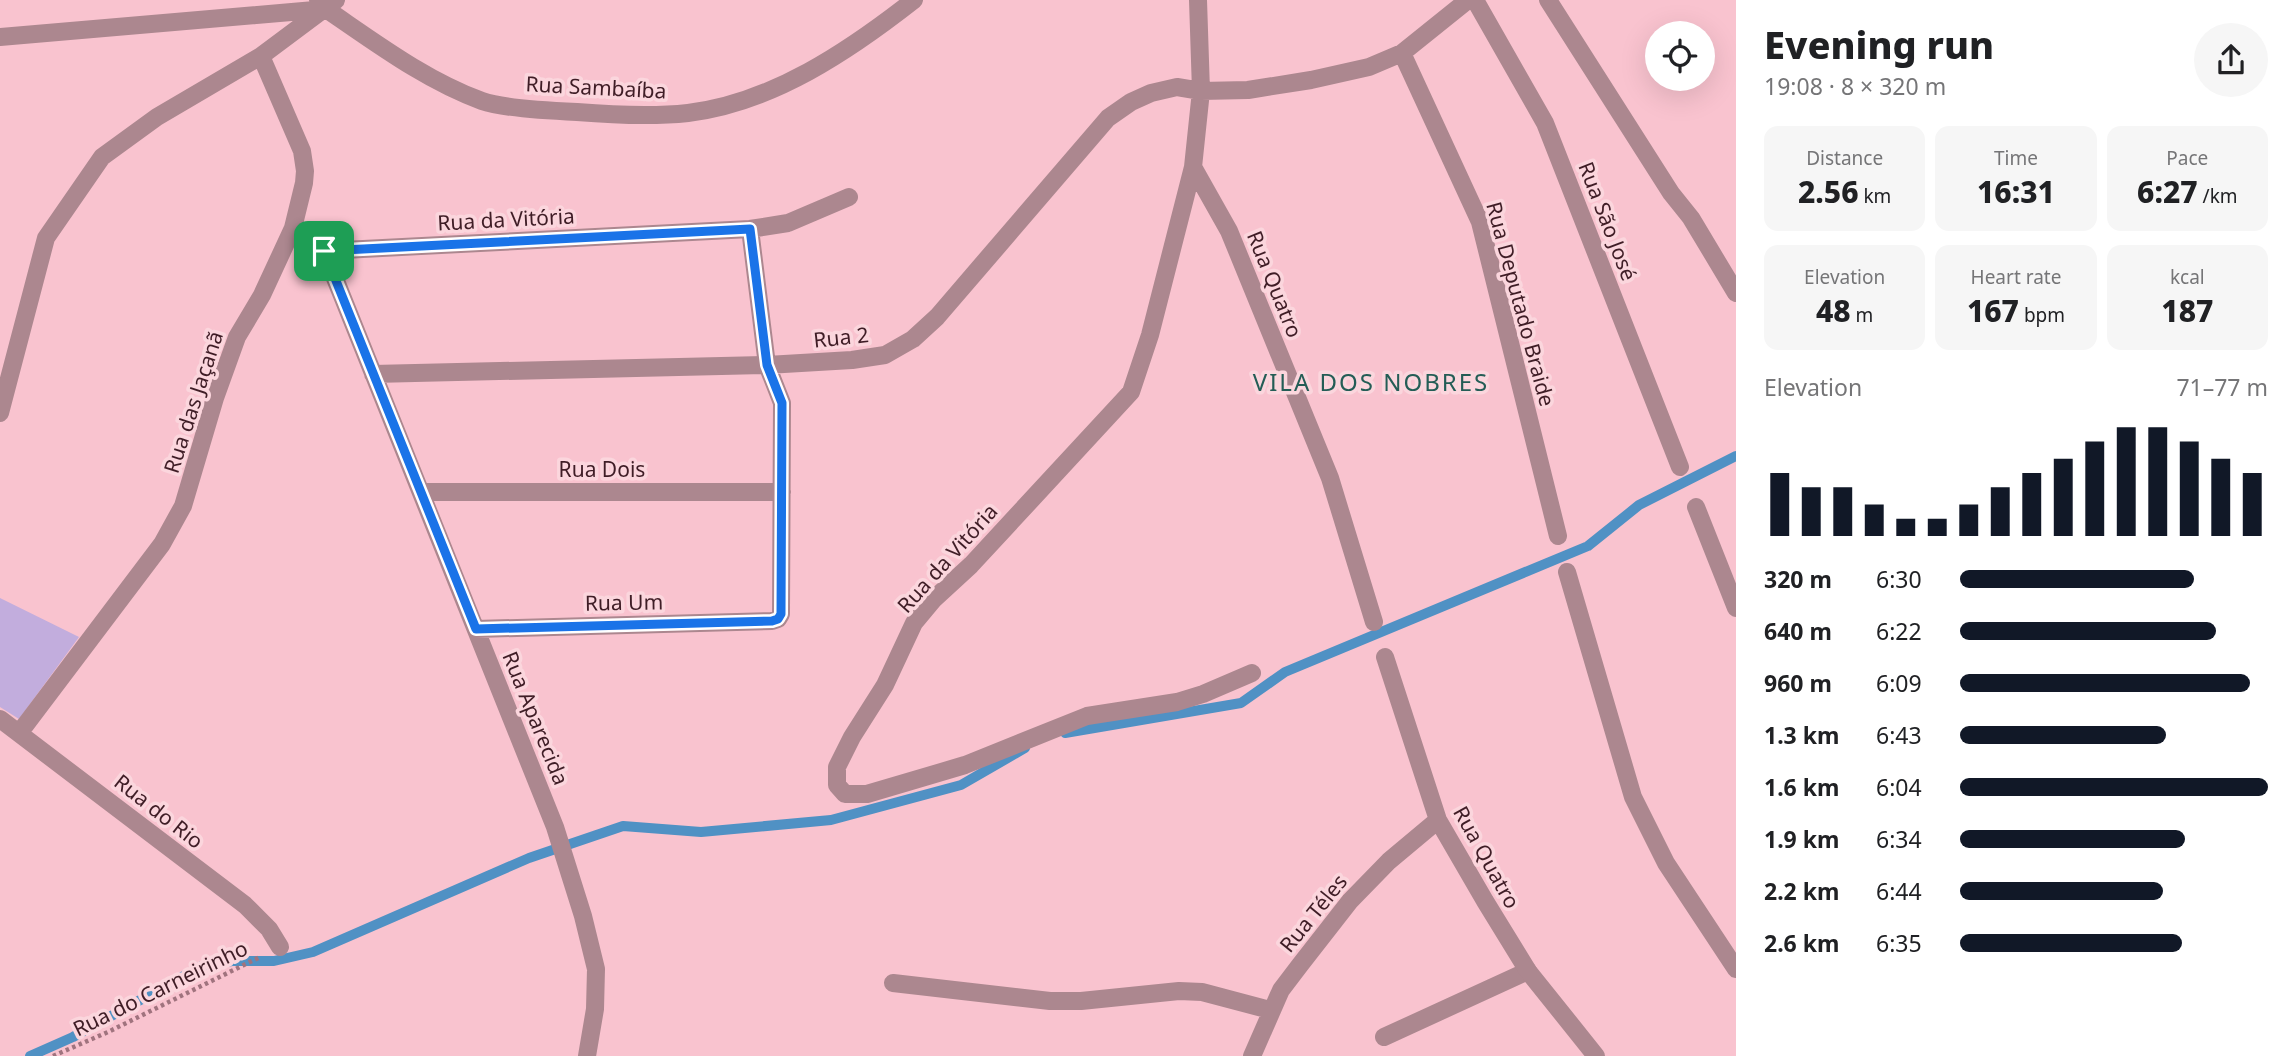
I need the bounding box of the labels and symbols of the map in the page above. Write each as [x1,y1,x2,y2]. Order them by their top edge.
street label: Rua Sambaíba [525,69,667,105]
street label: Rua São José [1573,158,1643,284]
street label: Rua Deputado Braide [1480,199,1562,409]
street label: Rua da Vitória [437,201,575,237]
pin [294,221,354,281]
street label: Rua Quatro [1241,226,1309,342]
street label: Rua 2 [812,320,870,354]
street label: Rua das Jaçanã [157,327,229,477]
district label: VILA DOS NOBRES [1253,365,1489,398]
street label: Rua Dois [559,455,645,483]
street label: Rua da Vitória [891,497,1003,619]
street label: Rua Um [585,587,663,617]
street label: Rua Aparecida [496,647,576,789]
street label: Rua do Rio [109,767,209,855]
street label: Rua Quatro [1447,801,1527,913]
street label: Rua Téles [1273,868,1353,958]
street label: Rua do Carneirinho [68,934,252,1042]

